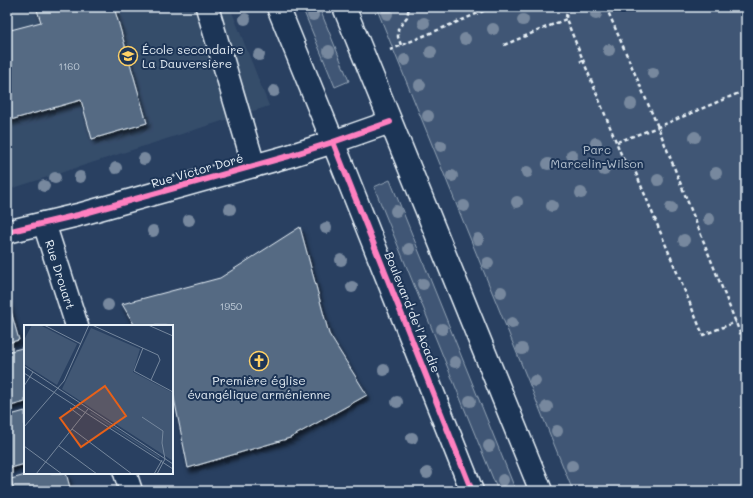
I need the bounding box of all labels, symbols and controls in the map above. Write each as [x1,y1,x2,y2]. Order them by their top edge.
place label: École secondaire La Dauversière [142,41,244,71]
school or university icon: École secondaire La Dauversière [117,45,139,67]
house number: 1160 [58,59,80,73]
park label: Parc Marcelin-Wilson [551,141,643,171]
street label: Rue Victor Doré [149,149,245,191]
street label: Rue Drouart [42,238,79,311]
street label: Boulevard de l'Acadie [381,249,445,375]
house number: 1950 [220,299,242,313]
inset map [24,325,173,474]
church icon: Première église évangélique arménienne [248,350,270,372]
place label: Première église évangélique arménienne [187,372,331,402]

